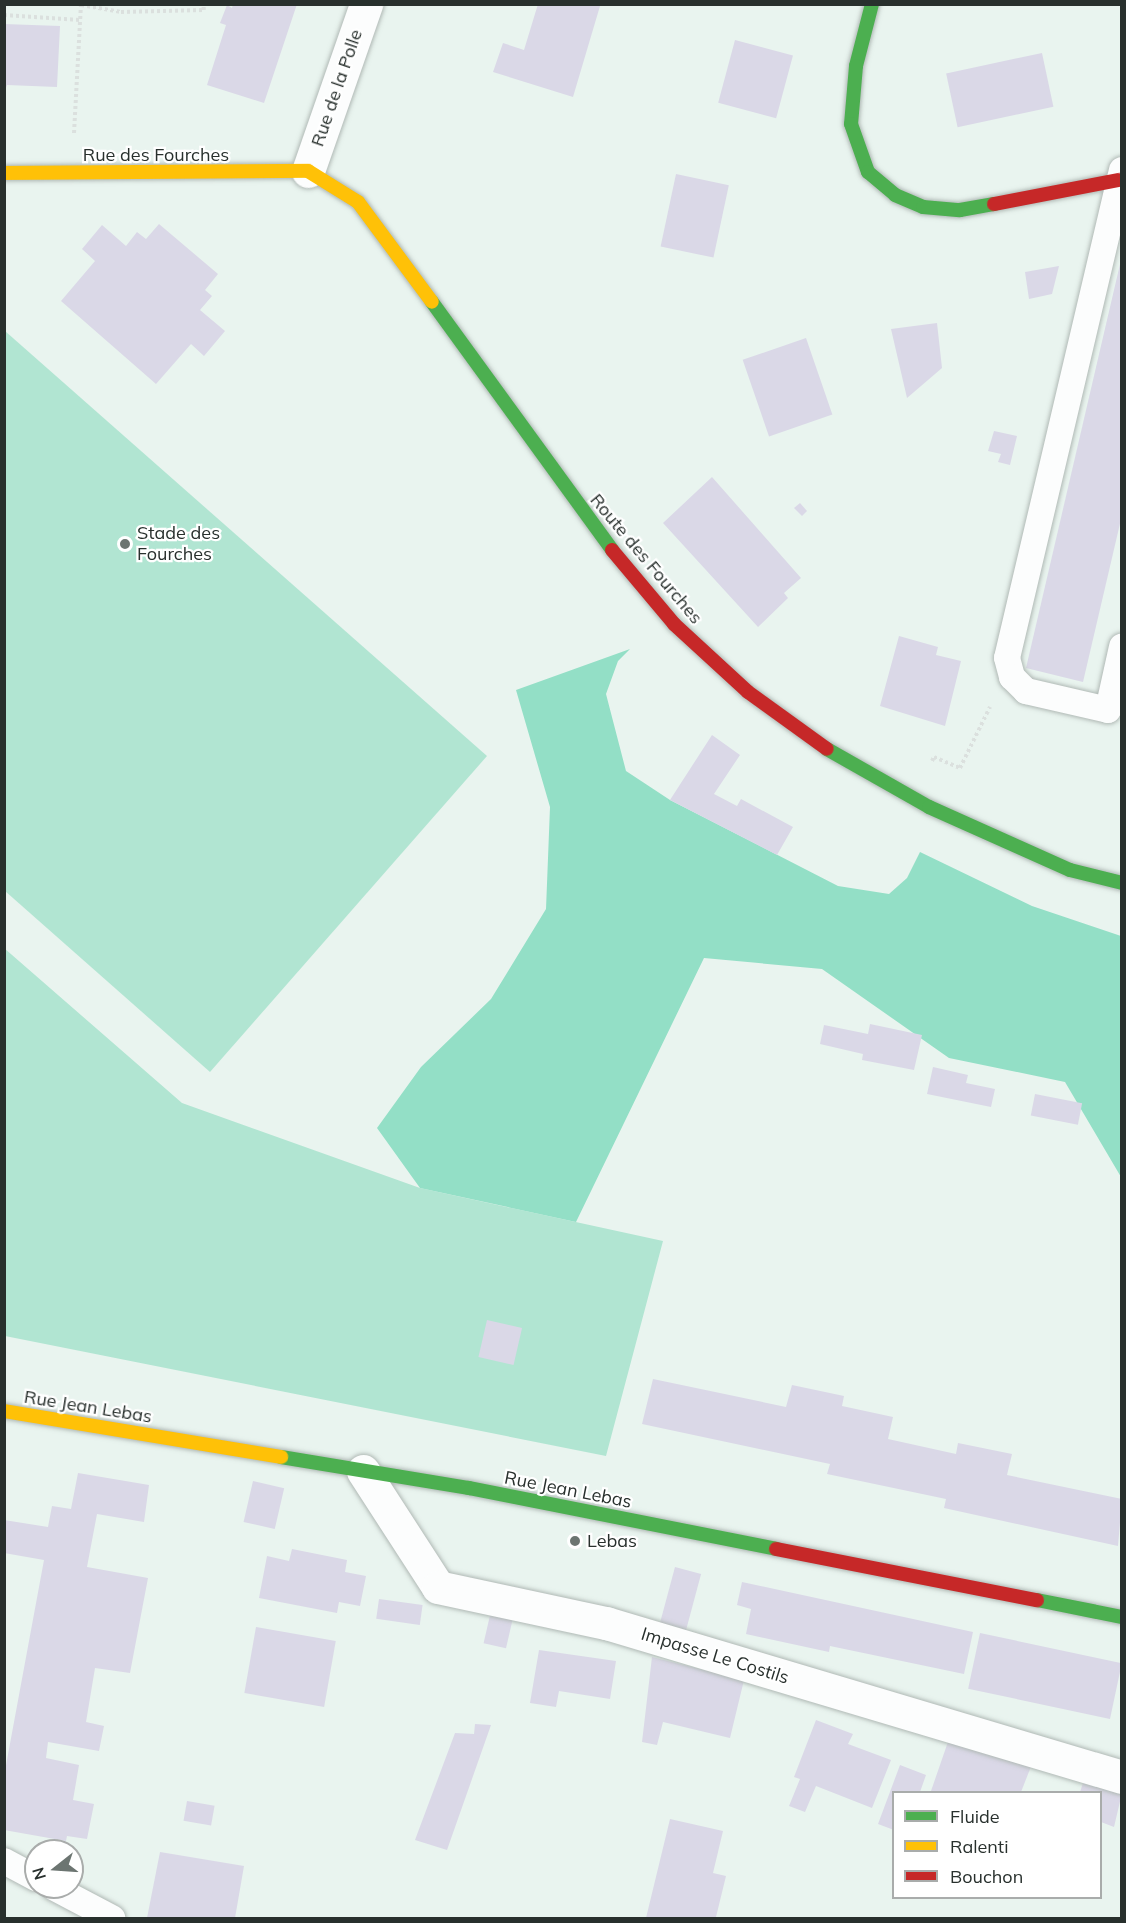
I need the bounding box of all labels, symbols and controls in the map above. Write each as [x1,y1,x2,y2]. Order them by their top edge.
street label: Rue de la Polle [307,27,367,149]
street label: Rue des Fourches [83,144,229,166]
street label: Route des Fourches [585,490,707,628]
place label: Stade des Fourches [137,523,220,566]
marker: Stade des Fourches [118,537,132,551]
street label: Rue Jean Lebas [23,1386,153,1428]
street label: Rue Jean Lebas [503,1467,633,1513]
place label: Lebas [587,1530,637,1552]
marker: Lebas [568,1534,582,1548]
street label: Impasse Le Costils [639,1623,791,1689]
legend [892,1791,1102,1899]
text: Fluide [950,1805,1000,1828]
text: Ralenti [950,1835,1008,1858]
north arrow [24,1839,84,1899]
text: N [27,1865,50,1882]
text: Bouchon [950,1865,1023,1888]

